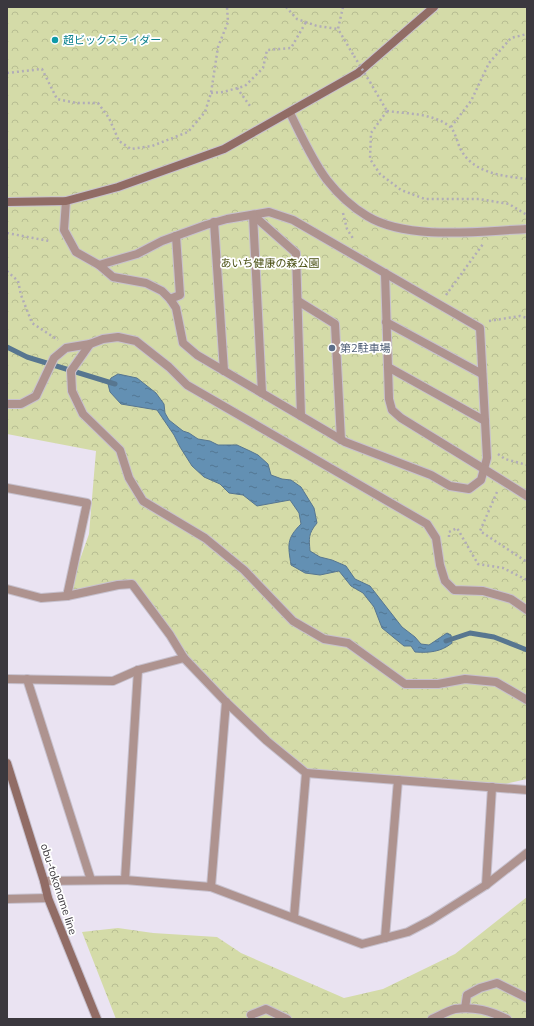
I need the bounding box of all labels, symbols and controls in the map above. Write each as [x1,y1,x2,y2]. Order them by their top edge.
place label: 超ビックスライダー [63,33,161,47]
marker: 超ビックスライダー [50,35,60,45]
park label: あいち健康の森公園 [221,256,320,270]
place label: 第2駐車場 [340,341,391,355]
marker: 第2駐車場 [327,343,337,353]
street label: obu-tokoname line [38,842,80,936]

